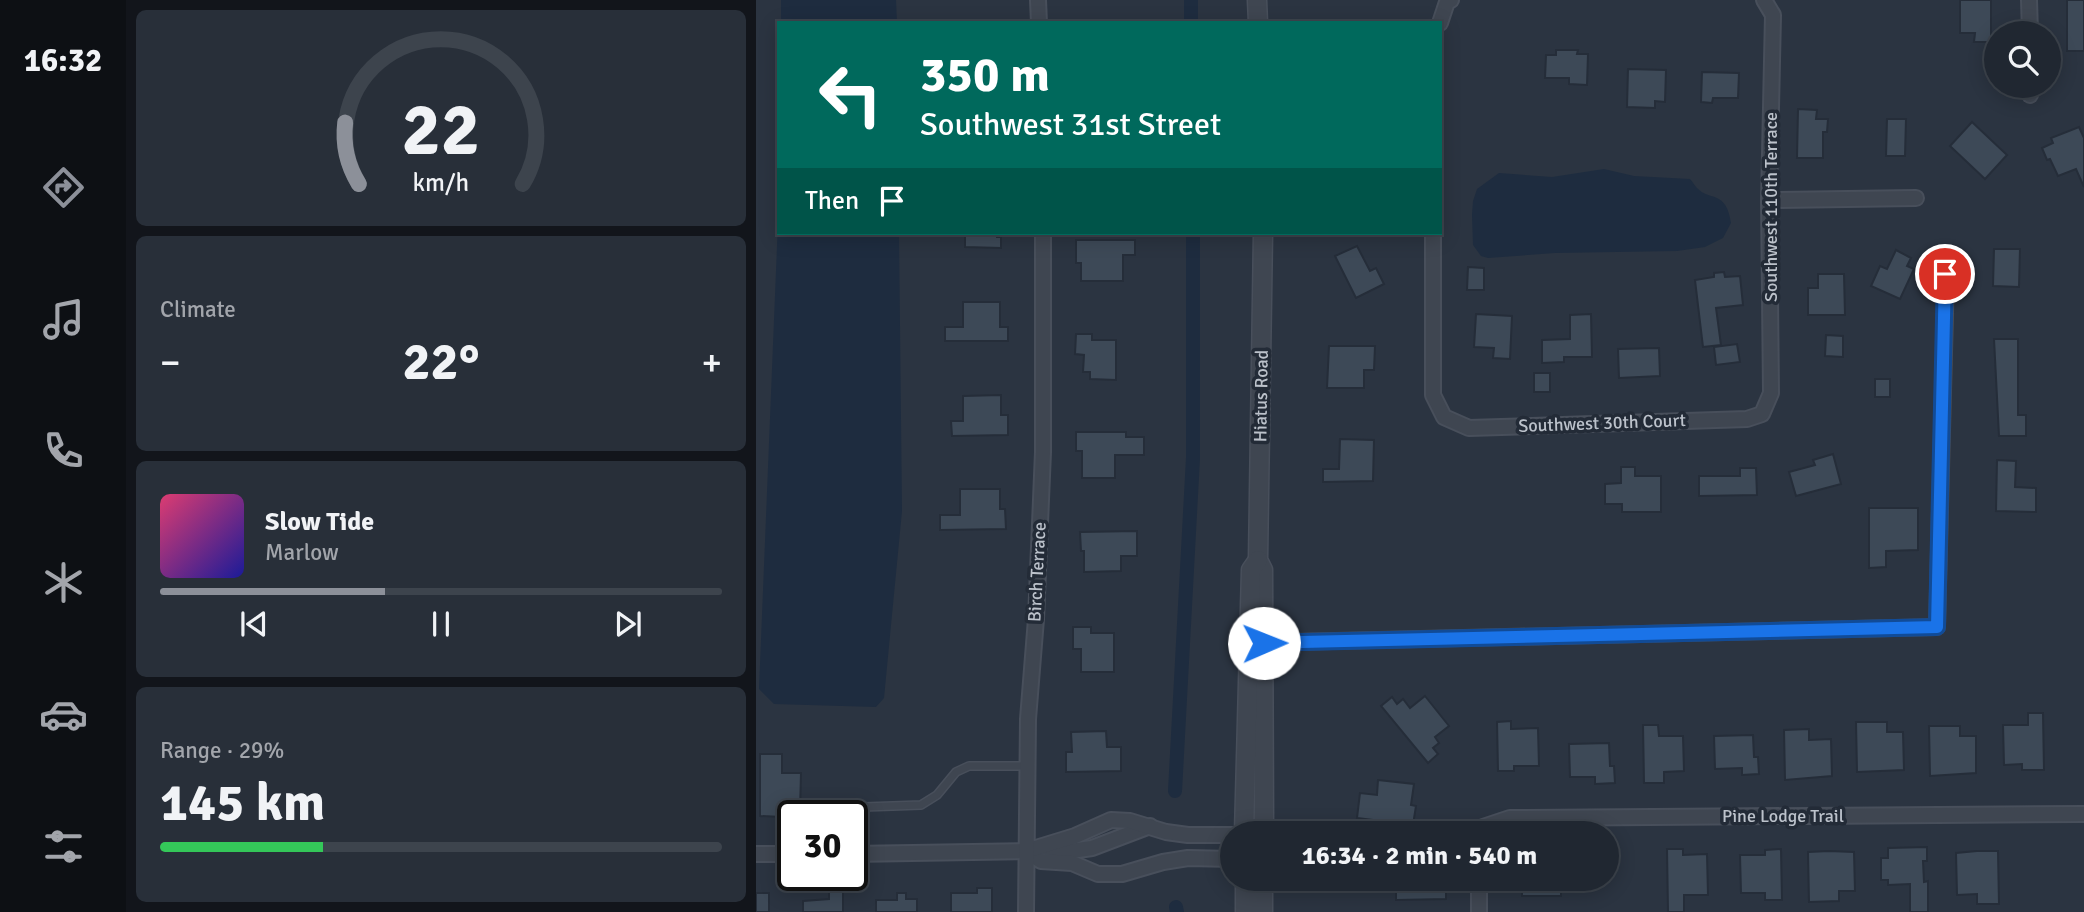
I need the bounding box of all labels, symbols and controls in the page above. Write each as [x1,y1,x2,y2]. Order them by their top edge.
map controls [1984,21,2061,98]
button: search [1984,21,2061,98]
text: 16:32 [24,41,102,80]
text: 350 m [920,45,1050,105]
icon: left [805,49,896,140]
text: 22 [402,86,480,175]
text: Southwest 31st Street [920,105,1221,144]
street label: Southwest 110th Terrace [1760,112,1782,302]
icon: directions [39,163,88,212]
text: km/h [413,167,469,198]
icon: arrive [873,182,911,220]
text: Then [805,185,859,217]
pin [1915,244,1975,304]
icon: arrive [1926,255,1964,293]
icon: music [39,295,88,344]
text: Climate [160,295,236,324]
text: 22° [403,330,479,394]
text: − [160,339,181,386]
text: + [701,339,722,386]
street label: Hiatus Road [1249,350,1273,442]
street label: Southwest 30th Court [1518,409,1686,437]
icon: phone [39,426,88,475]
text: Slow Tide [265,506,374,538]
street label: Birch Terrace [1023,521,1051,623]
text: Marlow [265,538,339,567]
icon: climate [39,558,88,607]
icon: previous [235,605,273,643]
icon: pause [422,605,460,643]
icon: next [609,605,647,643]
position arrow [1227,606,1301,680]
icon: car [39,690,88,739]
text: Range · 29% [160,736,284,765]
text: 145 km [160,771,325,835]
speed limit sign: 30 [777,800,868,891]
street label: Pine Lodge Trail [1722,805,1844,827]
icon: filters [39,822,88,871]
text: 16:34 · 2 min · 540 m [1302,840,1537,872]

